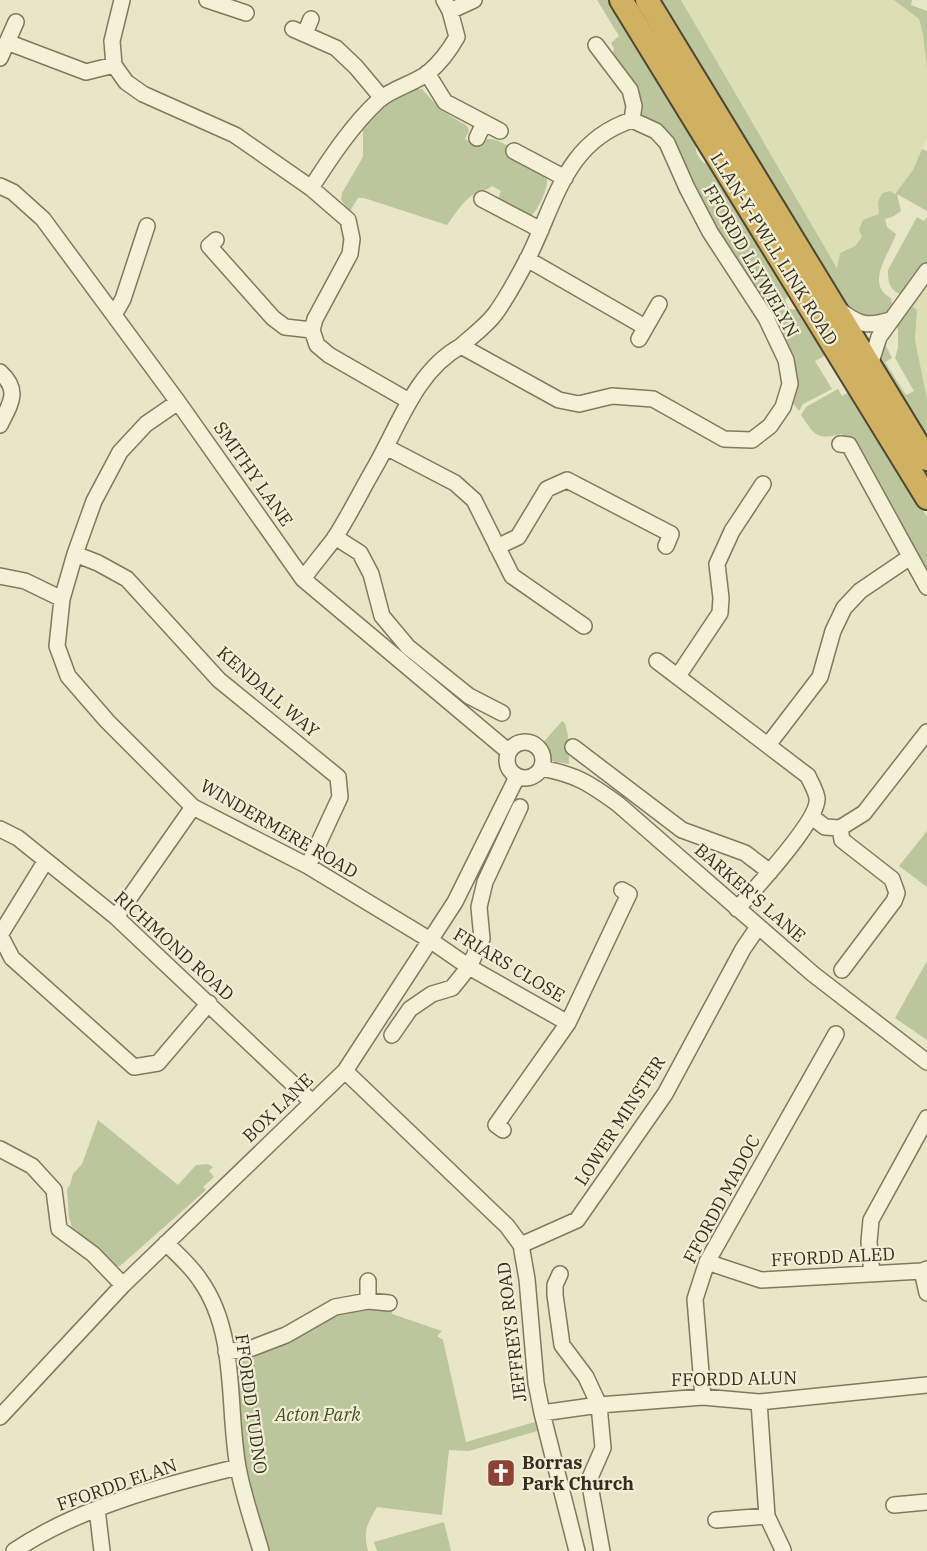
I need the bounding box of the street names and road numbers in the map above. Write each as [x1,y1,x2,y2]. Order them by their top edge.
street label: LLAN-Y-PWLL LINK ROAD [706,148,843,349]
street label: FFORDD LLYWELYN [698,180,804,341]
street label: SMITHY LANE [209,417,298,531]
street label: KENDALL WAY [212,641,325,743]
street label: WINDERMERE ROAD [196,774,362,883]
street label: BARKER'S LANE [690,838,811,947]
street label: RICHMOND ROAD [110,886,239,1005]
street label: FRIARS CLOSE [449,922,569,1007]
street label: LOWER MINSTER [569,1052,670,1190]
street label: BOX LANE [237,1068,318,1147]
street label: FFORDD MADOC [678,1130,765,1267]
street label: FFORDD ALED [770,1242,896,1271]
street label: JEFFREYS ROAD [492,1261,531,1403]
street label: FFORDD TUDNO [230,1332,273,1476]
street label: FFORDD ALUN [671,1366,797,1391]
street label: FFORDD ELAN [54,1453,180,1516]

